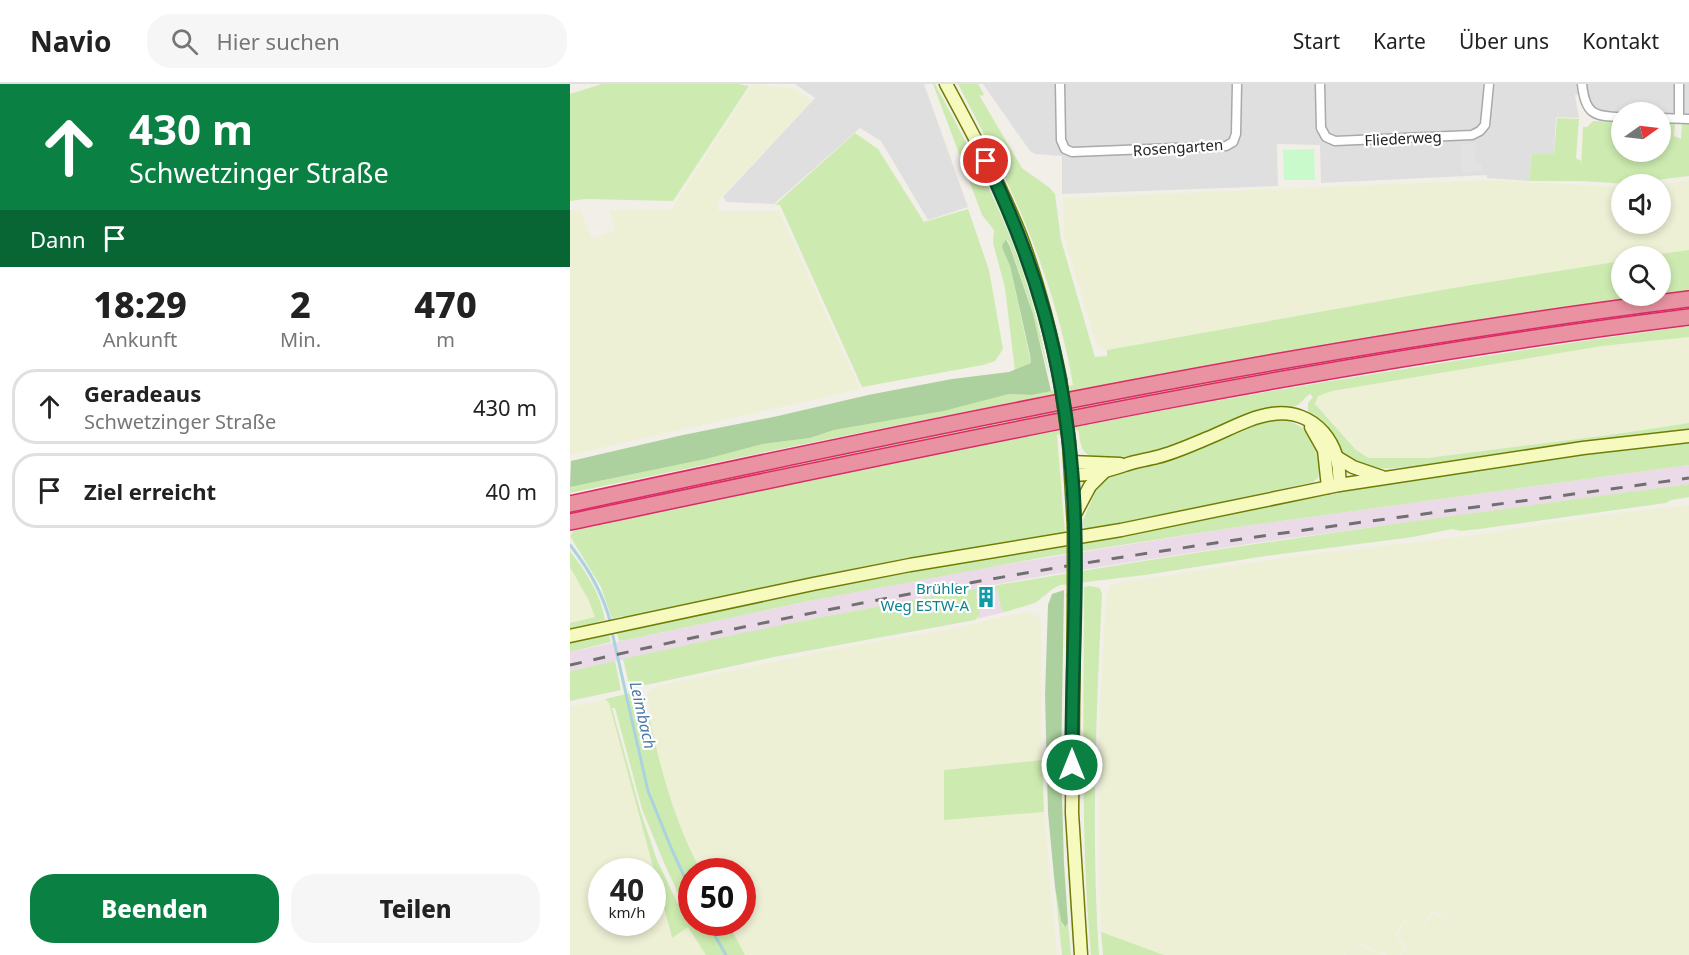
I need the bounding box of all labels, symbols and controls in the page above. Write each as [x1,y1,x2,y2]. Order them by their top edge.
search box [147,14,567,68]
text: Navio [30,22,111,60]
icon: search [168,25,201,58]
text: Hier suchen [216,26,340,56]
text: Start [1293,27,1340,55]
text: Karte [1373,27,1426,55]
text: Über uns [1459,27,1549,55]
text: Kontakt [1582,27,1659,55]
text: 430 m [129,100,253,157]
north arrow [1611,102,1671,162]
map controls [1611,102,1671,306]
icon: ahead [30,108,108,186]
street label: Fliederweg [1364,126,1442,150]
street label: Rosengarten [1132,134,1224,160]
pin [960,135,1011,186]
icon: arrive [969,144,1002,177]
text: Schwetzinger Straße [129,154,389,191]
button: sound [1611,174,1671,234]
icon: arrive [98,222,131,255]
text: Dann [30,224,86,254]
button: search [1611,246,1671,306]
text: 18:29 [93,280,187,329]
text: 2 [290,280,311,329]
text: 470 [414,280,477,329]
text: Ankunft [103,326,177,353]
text: Min. [280,326,321,353]
text: m [436,326,455,353]
text: Geradeaus [84,378,201,408]
icon: ahead [33,390,66,423]
text: 430 m [473,392,537,422]
text: Schwetzinger Straße [84,408,276,435]
icon: arrive [33,474,66,507]
text: Ziel erreicht [84,476,216,506]
text: 40 m [486,476,537,506]
place label: Brühler Weg ESTW-A [880,578,969,615]
building icon: Brühler Weg ESTW-A [974,585,998,609]
water label: Leimbach [625,679,661,751]
position arrow [1040,733,1104,797]
speed limit sign: 50 [678,858,756,936]
text: 40 [610,869,644,910]
button: Beenden [30,874,279,943]
button: Teilen [291,874,540,943]
text: km/h [609,902,645,922]

